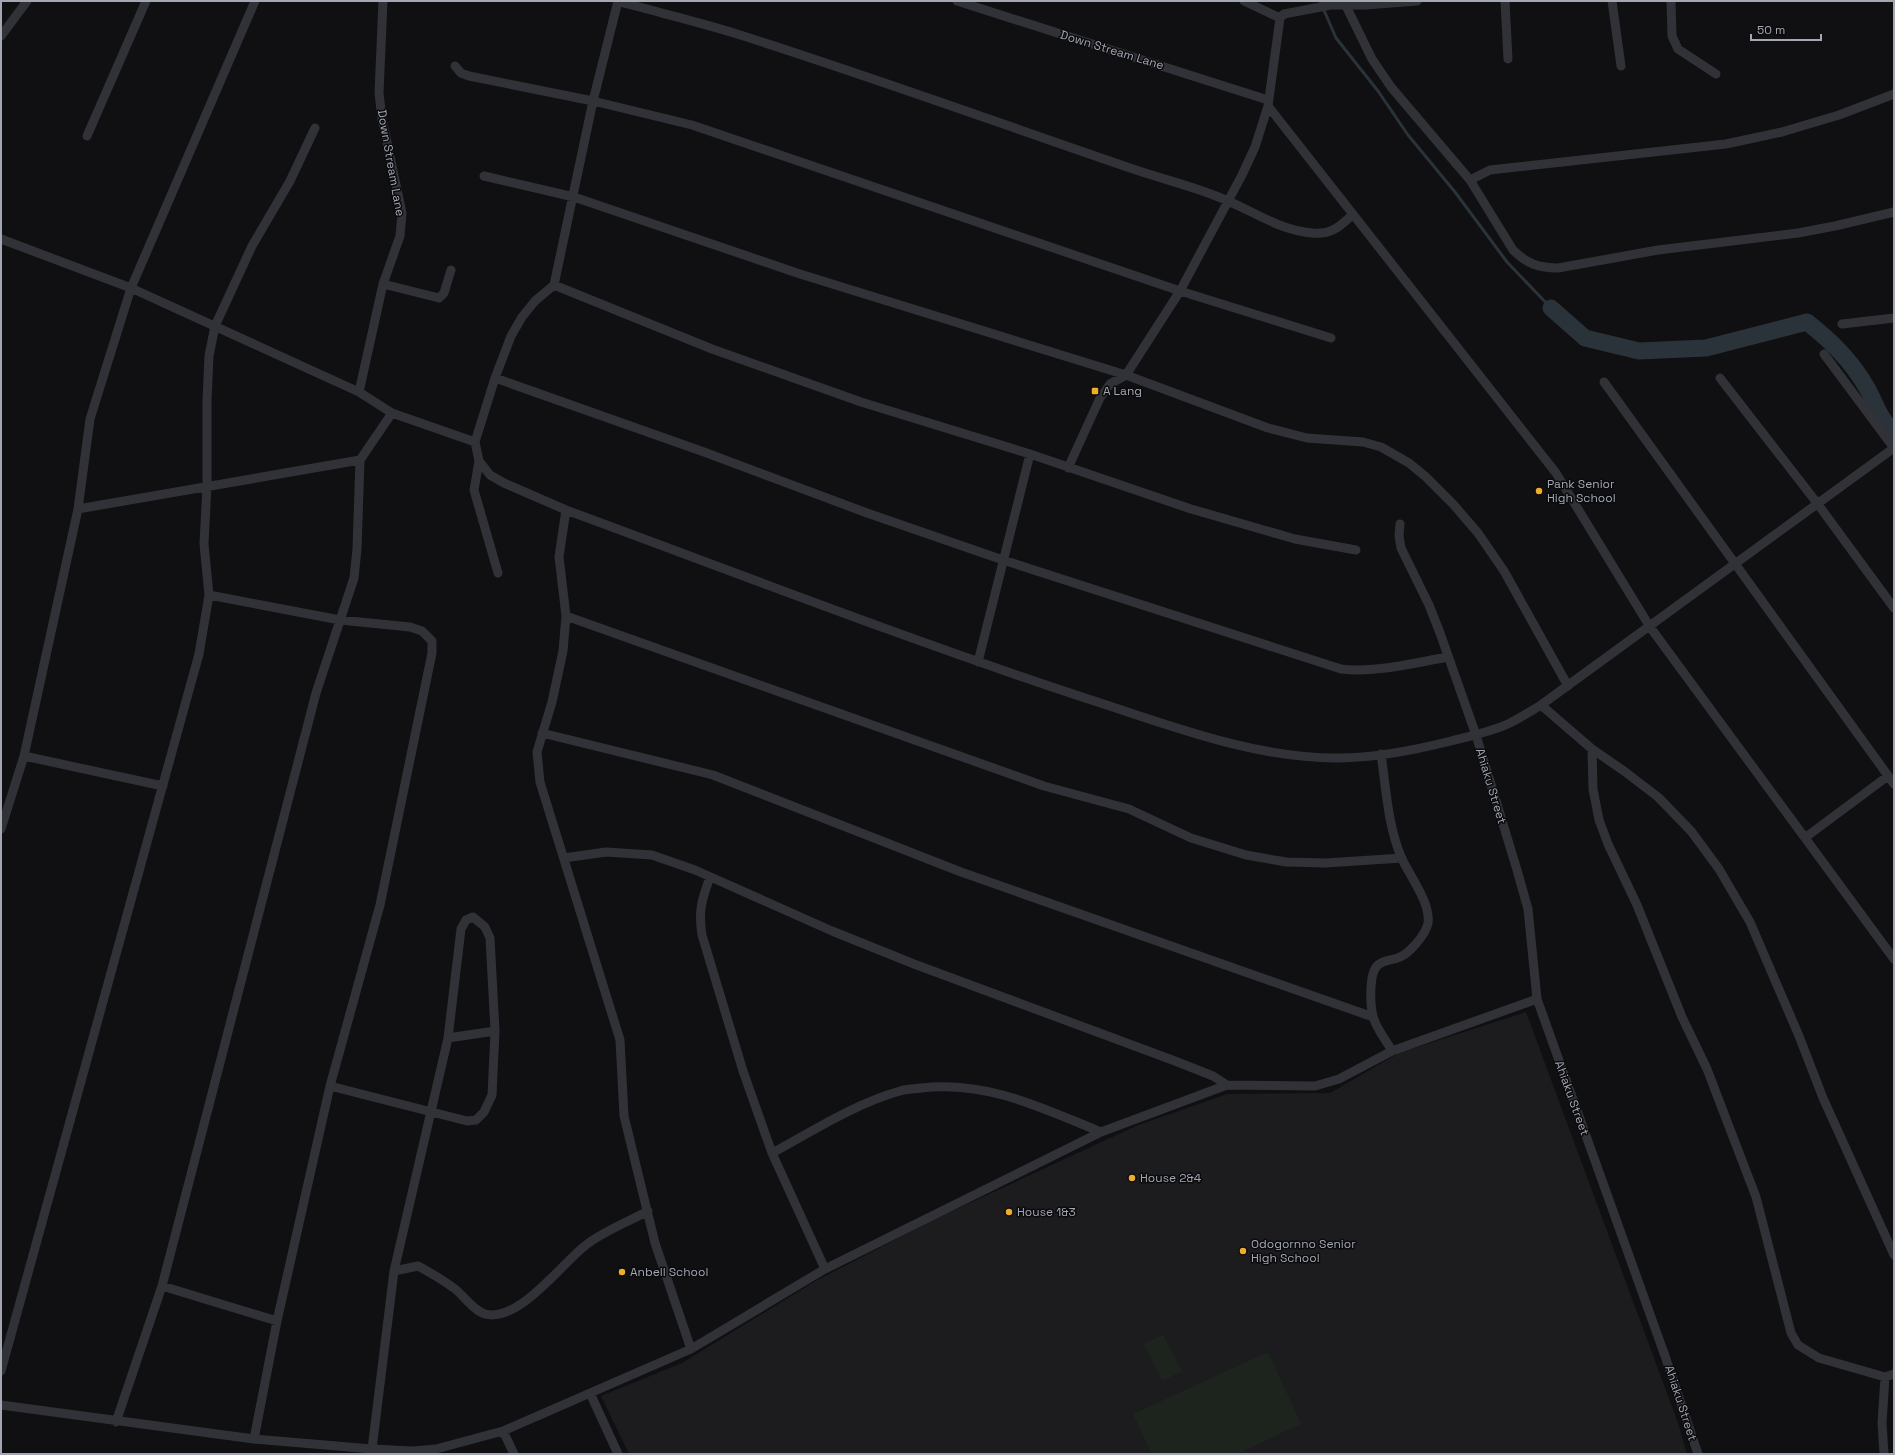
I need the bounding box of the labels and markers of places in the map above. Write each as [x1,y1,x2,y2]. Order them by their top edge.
place label: A Lang [1103,383,1142,399]
marker: A Lang [1090,386,1100,396]
place label: Pank Senior High School [1547,476,1616,506]
marker: Pank Senior High School [1534,486,1544,496]
place label: House 2&4 [1140,1170,1202,1186]
marker: House 2&4 [1127,1173,1137,1183]
place label: House 1&3 [1017,1204,1076,1220]
marker: House 1&3 [1004,1207,1014,1217]
place label: Odogornno Senior High School [1251,1236,1356,1266]
marker: Odogornno Senior High School [1238,1246,1248,1256]
place label: Anbell School [630,1264,708,1280]
marker: Anbell School [617,1267,627,1277]

